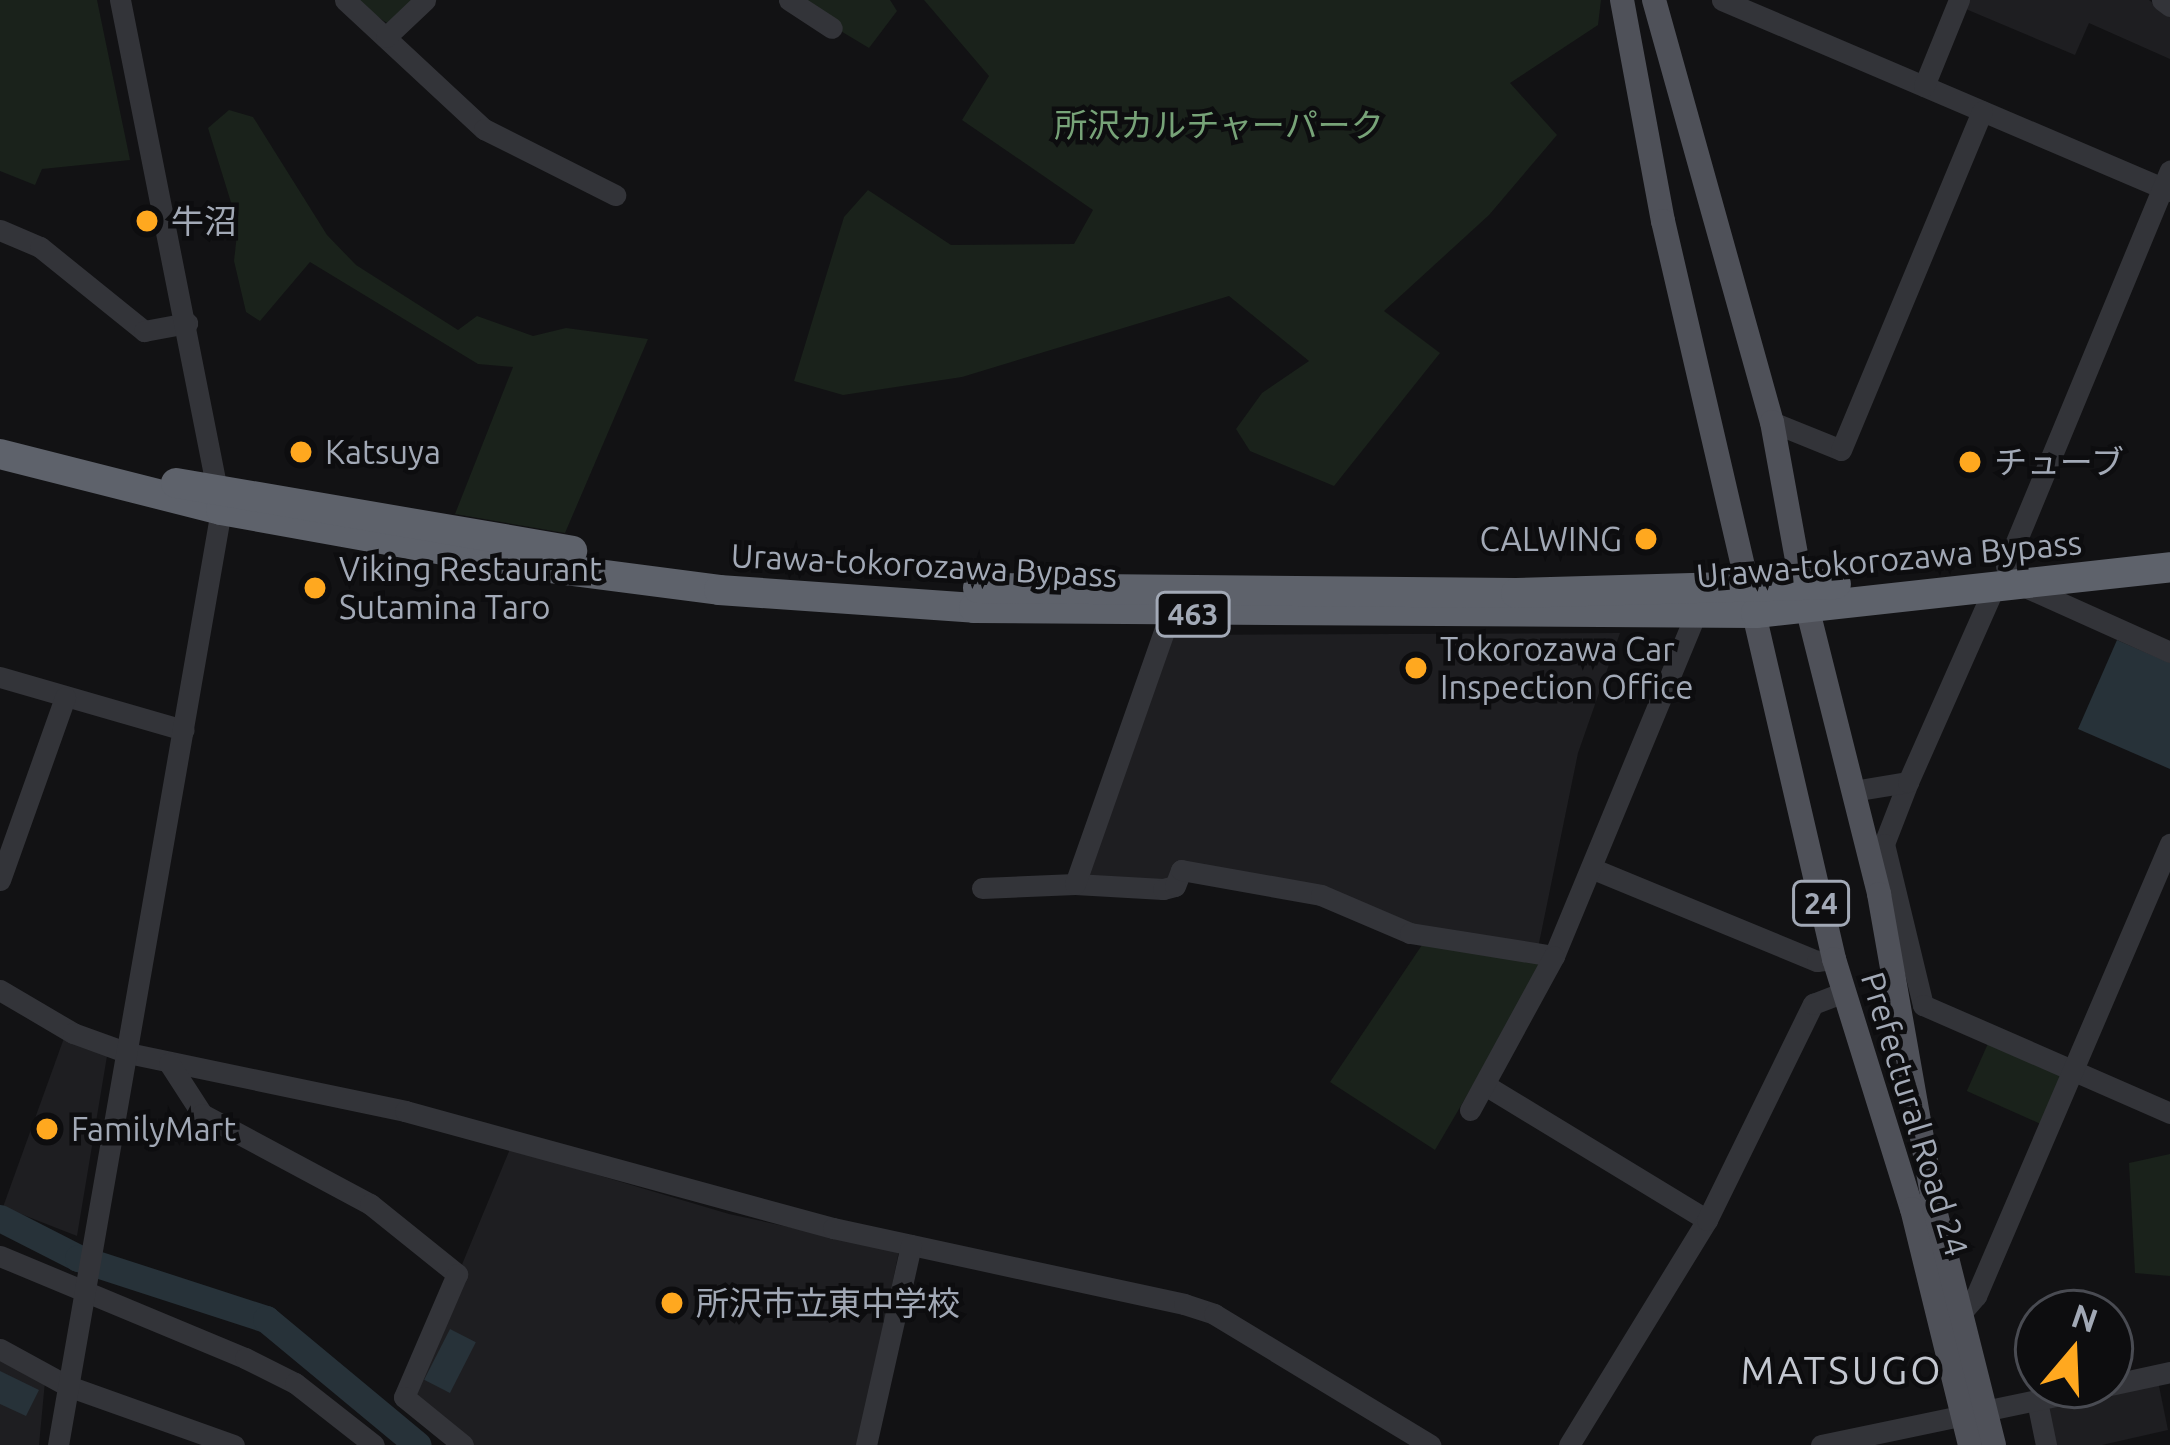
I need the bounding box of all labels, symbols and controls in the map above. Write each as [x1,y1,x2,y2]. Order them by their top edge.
park label: 所沢カルチャーパーク [1054,105,1384,145]
place label: 牛沼 [171,201,237,241]
marker: 牛沼 [134,208,160,234]
place label: Katsuya [325,432,441,472]
marker: Katsuya [288,439,314,465]
place label: チューブ [1994,442,2126,482]
marker: チューブ [1957,449,1983,475]
place label: CALWING [1480,519,1622,559]
street label: Urawa-tokorozawa Bypass [1695,522,2083,596]
marker: CALWING [1633,526,1659,552]
street label: Urawa-tokorozawa Bypass [730,535,1118,595]
place label: Viking Restaurant Sutamina Taro [339,549,602,627]
marker: Viking Restaurant Sutamina Taro [302,575,328,601]
road number: 463 [1154,590,1232,638]
place label: Tokorozawa Car Inspection Office [1440,629,1693,707]
marker: Tokorozawa Car Inspection Office [1403,655,1429,681]
road number: 24 [1791,879,1851,927]
street label: Prefectural Road 24 [1853,967,1977,1261]
place label: FamilyMart [71,1109,236,1149]
marker: FamilyMart [34,1116,60,1142]
place label: 所沢市立東中学校 [696,1283,960,1323]
north arrow [2014,1289,2134,1409]
marker: 所沢市立東中学校 [659,1290,685,1316]
text: N [2067,1296,2103,1339]
district label: MATSUGO [1741,1347,1943,1393]

